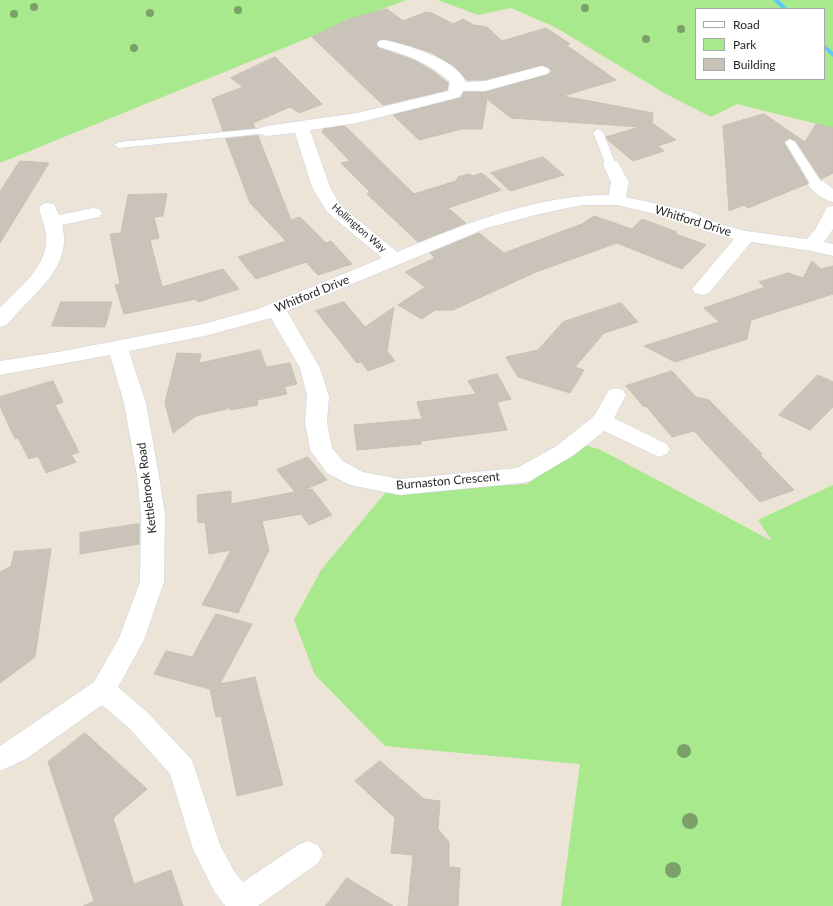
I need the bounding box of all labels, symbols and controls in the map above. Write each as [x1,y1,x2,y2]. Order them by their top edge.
legend [695,8,825,80]
text: Road [733,17,760,32]
text: Park [733,37,756,52]
text: Building [733,57,776,72]
street label: Hollington Way [329,201,389,255]
street label: Whitford Drive [653,203,733,239]
street label: Whitford Drive [273,272,351,316]
street label: Kettlebrook Road [134,442,160,534]
street label: Burnaston Crescent [396,469,500,493]

